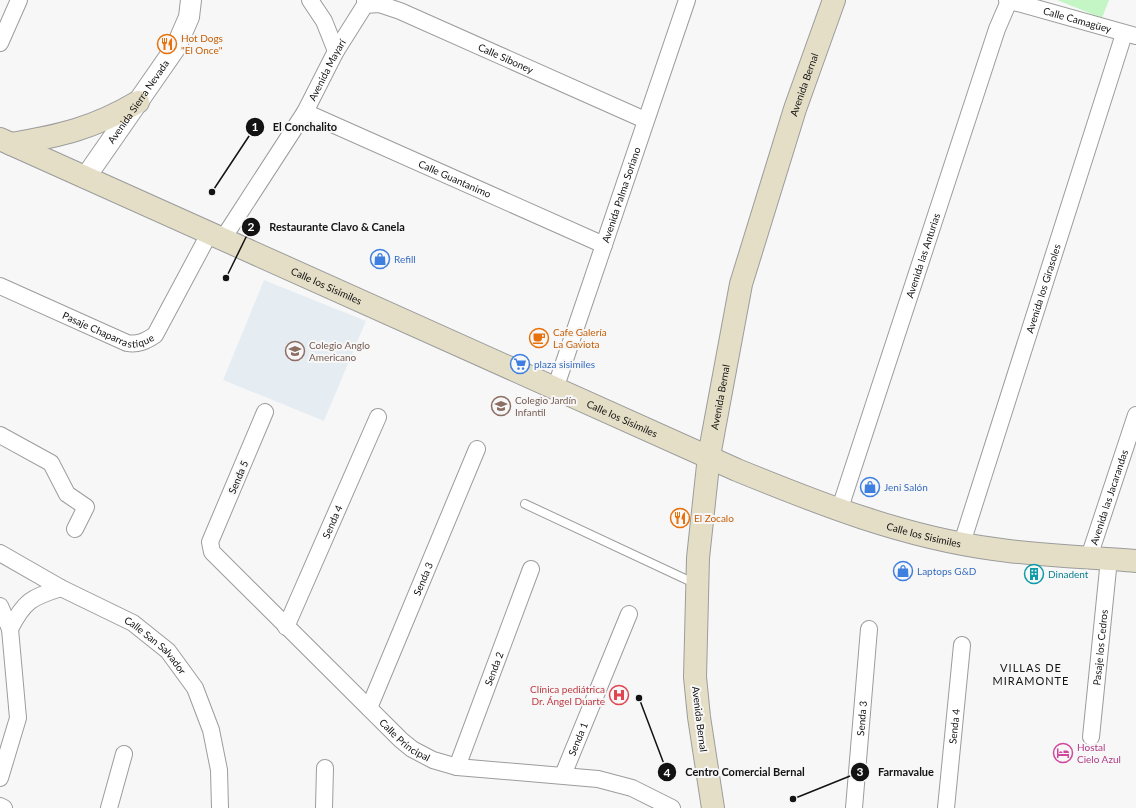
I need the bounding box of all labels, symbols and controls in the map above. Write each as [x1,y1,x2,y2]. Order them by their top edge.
street label: Calle Camagüey [1042,4,1114,35]
place label: Hot Dogs "El Once" [181,32,223,56]
restaurant icon: Hot Dogs "El Once" [156,33,178,55]
street label: Avenida Mayarí [306,36,348,103]
street label: Calle Siboney [476,41,536,76]
street label: Avenida Bernal [787,51,821,118]
street label: Avenida Sierra Nevada [105,58,171,146]
callout: El Conchalito [245,115,345,138]
text: 1 [252,119,259,134]
text: El Conchalito [273,120,337,133]
street label: Avenida Palma Soriano [599,145,643,244]
street label: Calle Guantanimo [417,157,493,200]
street label: Avenida las Anturias [903,211,942,299]
callout: Restaurante Clavo & Canela [241,215,412,238]
text: 2 [248,219,255,234]
text: Restaurante Clavo & Canela [269,220,405,233]
street label: Avenida los Girasoles [1023,242,1063,335]
shop icon: Refill [369,248,391,270]
place label: Refill [394,253,416,265]
street label: Calle los Sisimiles [289,265,364,307]
street label: Pasaje Chaparrastique [61,309,156,350]
place label: Cafe Galería La Gaviota [553,326,607,350]
cafe icon: Cafe Galería La Gaviota [528,327,550,349]
place label: Colegio Anglo Americano [309,339,370,363]
school or university icon: Colegio Anglo Americano [284,340,306,362]
supermarket icon: plaza sisimiles [509,353,531,375]
place label: plaza sisimiles [534,358,595,370]
street label: Avenida Bernal [708,363,732,431]
place label: Colegio Jardín Infantil [515,394,576,418]
school or university icon: Colegio Jardín Infantil [490,395,512,417]
street label: Calle los Sisimiles [585,397,659,440]
street label: Avenida las Jacarandas [1087,448,1130,546]
street label: Senda 5 [226,458,250,496]
shop icon: Jeni Salón [859,476,881,498]
place label: Jeni Salón [884,481,928,493]
street label: Senda 4 [320,503,345,540]
restaurant icon: El Zocalo [669,507,691,529]
place label: El Zocalo [694,512,734,524]
street label: Calle los Sisimiles [885,520,962,550]
street label: Senda 3 [411,560,435,597]
shop icon: Laptops G&D [892,560,914,582]
building icon: Dinadent [1023,563,1045,585]
place label: Laptops G&D [917,565,977,577]
place label: Dinadent [1048,568,1089,580]
street label: Pasaje los Cedros [1090,609,1110,686]
street label: Calle San Salvador [123,614,189,677]
street label: Senda 2 [482,650,506,687]
district label: VILLAS DE MIRAMONTE [993,661,1069,687]
place label: Clínica pediátrica Dr. Ángel Duarte [530,683,605,707]
hospital icon: Clínica pediátrica Dr. Ángel Duarte [608,684,630,706]
street label: Avenida Bernal [690,686,710,752]
street label: Senda 3 [854,700,869,736]
street label: Senda 4 [946,708,962,745]
street label: Calle Principal [377,716,432,764]
street label: Senda 1 [566,720,590,757]
place label: Hostal Cielo Azul [1077,741,1121,765]
hotel icon: Hostal Cielo Azul [1052,742,1074,764]
callout: Farmavalue [850,760,942,783]
callout: Centro Comercial Bernal [657,761,812,784]
text: 3 [857,764,864,779]
text: 4 [664,765,671,780]
text: Centro Comercial Bernal [685,765,805,778]
text: Farmavalue [878,765,934,778]

